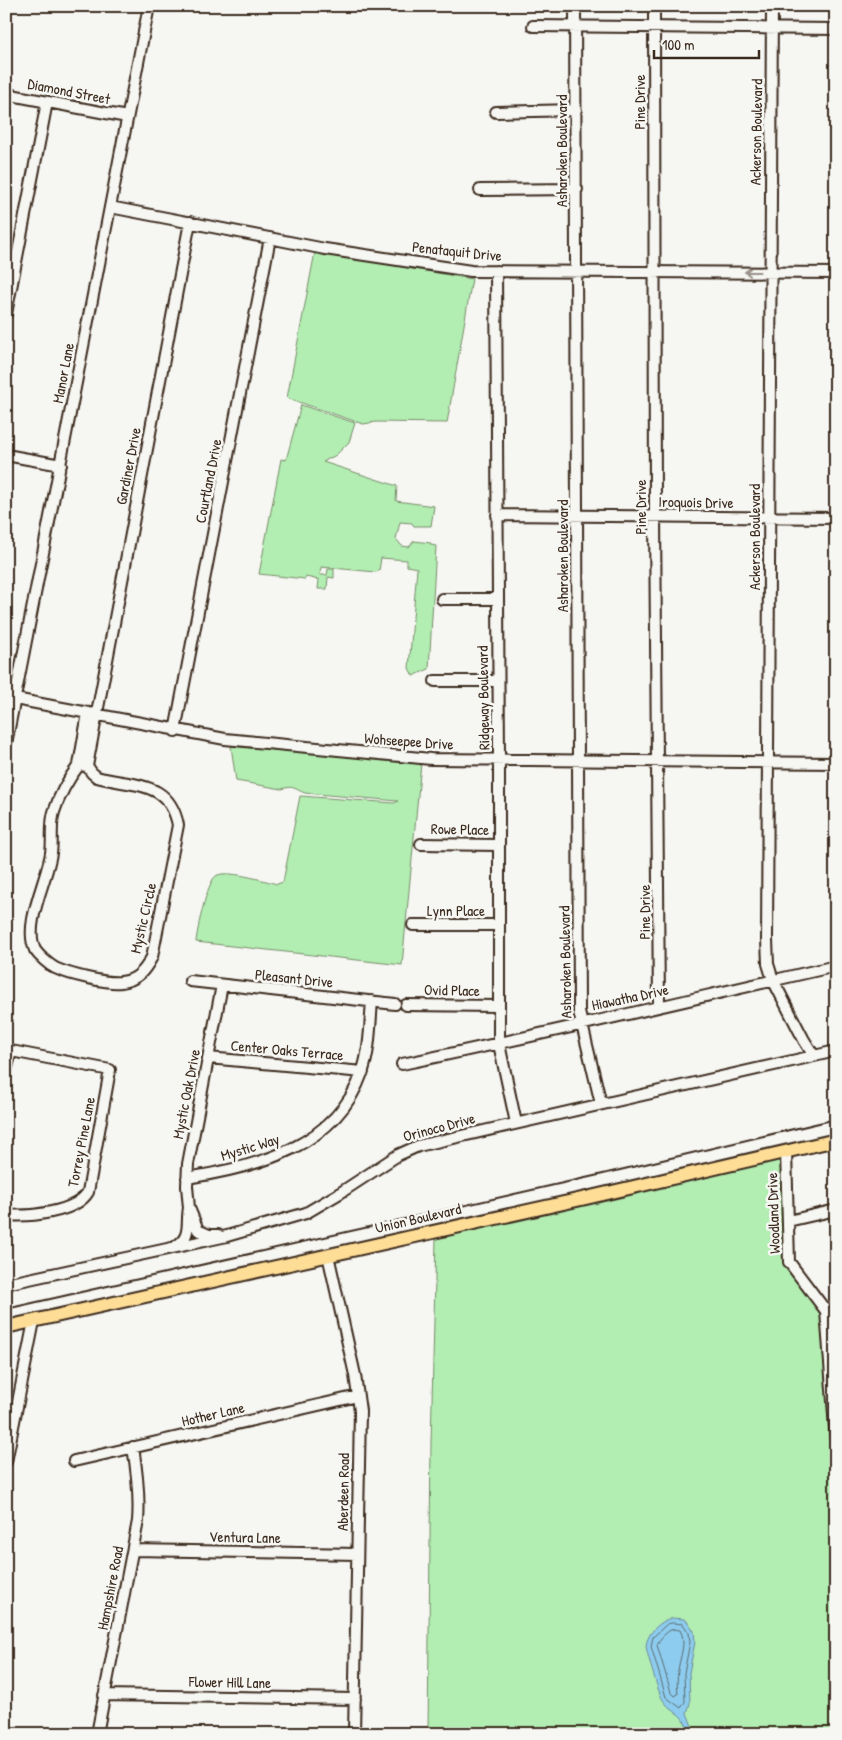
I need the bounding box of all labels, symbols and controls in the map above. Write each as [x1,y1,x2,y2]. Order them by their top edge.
scale bar [654,28,760,60]
text: 100 m [662,34,695,55]
street label: Diamond Street [26,73,113,109]
street label: Pine Drive [629,74,650,130]
street label: Ackerson Boulevard [745,79,767,185]
street label: Asharoken Boulevard [551,95,572,207]
street label: Penataquit Drive [411,236,503,266]
one-way arrow [744,267,760,277]
street label: Manor Lane [47,341,79,405]
street label: Gardiner Drive [110,426,146,506]
street label: Courtland Drive [190,437,226,525]
street label: Pine Drive [630,479,651,535]
street label: Ackerson Boulevard [744,484,765,590]
street label: Iroquois Drive [658,491,734,513]
street label: Asharoken Boulevard [552,500,573,612]
street label: Ridgeway Boulevard [472,645,494,750]
street label: Wohseepee Drive [364,727,454,755]
street label: Rowe Place [431,818,489,840]
street label: Mystic Circle [125,881,161,955]
street label: Pine Drive [634,884,655,940]
street label: Lynn Place [427,900,485,921]
street label: Asharoken Boulevard [554,905,576,1018]
street label: Pleasant Drive [254,963,334,993]
street label: Ovid Place [424,979,480,1001]
street label: Hiawatha Drive [590,979,670,1015]
street label: Center Oaks Terrace [230,1035,344,1065]
street label: Mystic Oak Drive [167,1047,205,1141]
street label: Torrey Pine Lane [62,1095,100,1189]
street label: Orinoco Drive [401,1107,477,1147]
street label: Mystic Way [218,1128,282,1166]
street label: Woodland Drive [761,1172,785,1254]
street label: Union Boulevard [373,1198,463,1238]
street label: Hother Lane [179,1397,247,1431]
street label: Aberdeen Road [332,1453,354,1531]
street label: Ventura Lane [209,1526,281,1548]
street label: Hampshire Road [92,1544,128,1632]
street label: Flower Hill Lane [188,1671,271,1693]

